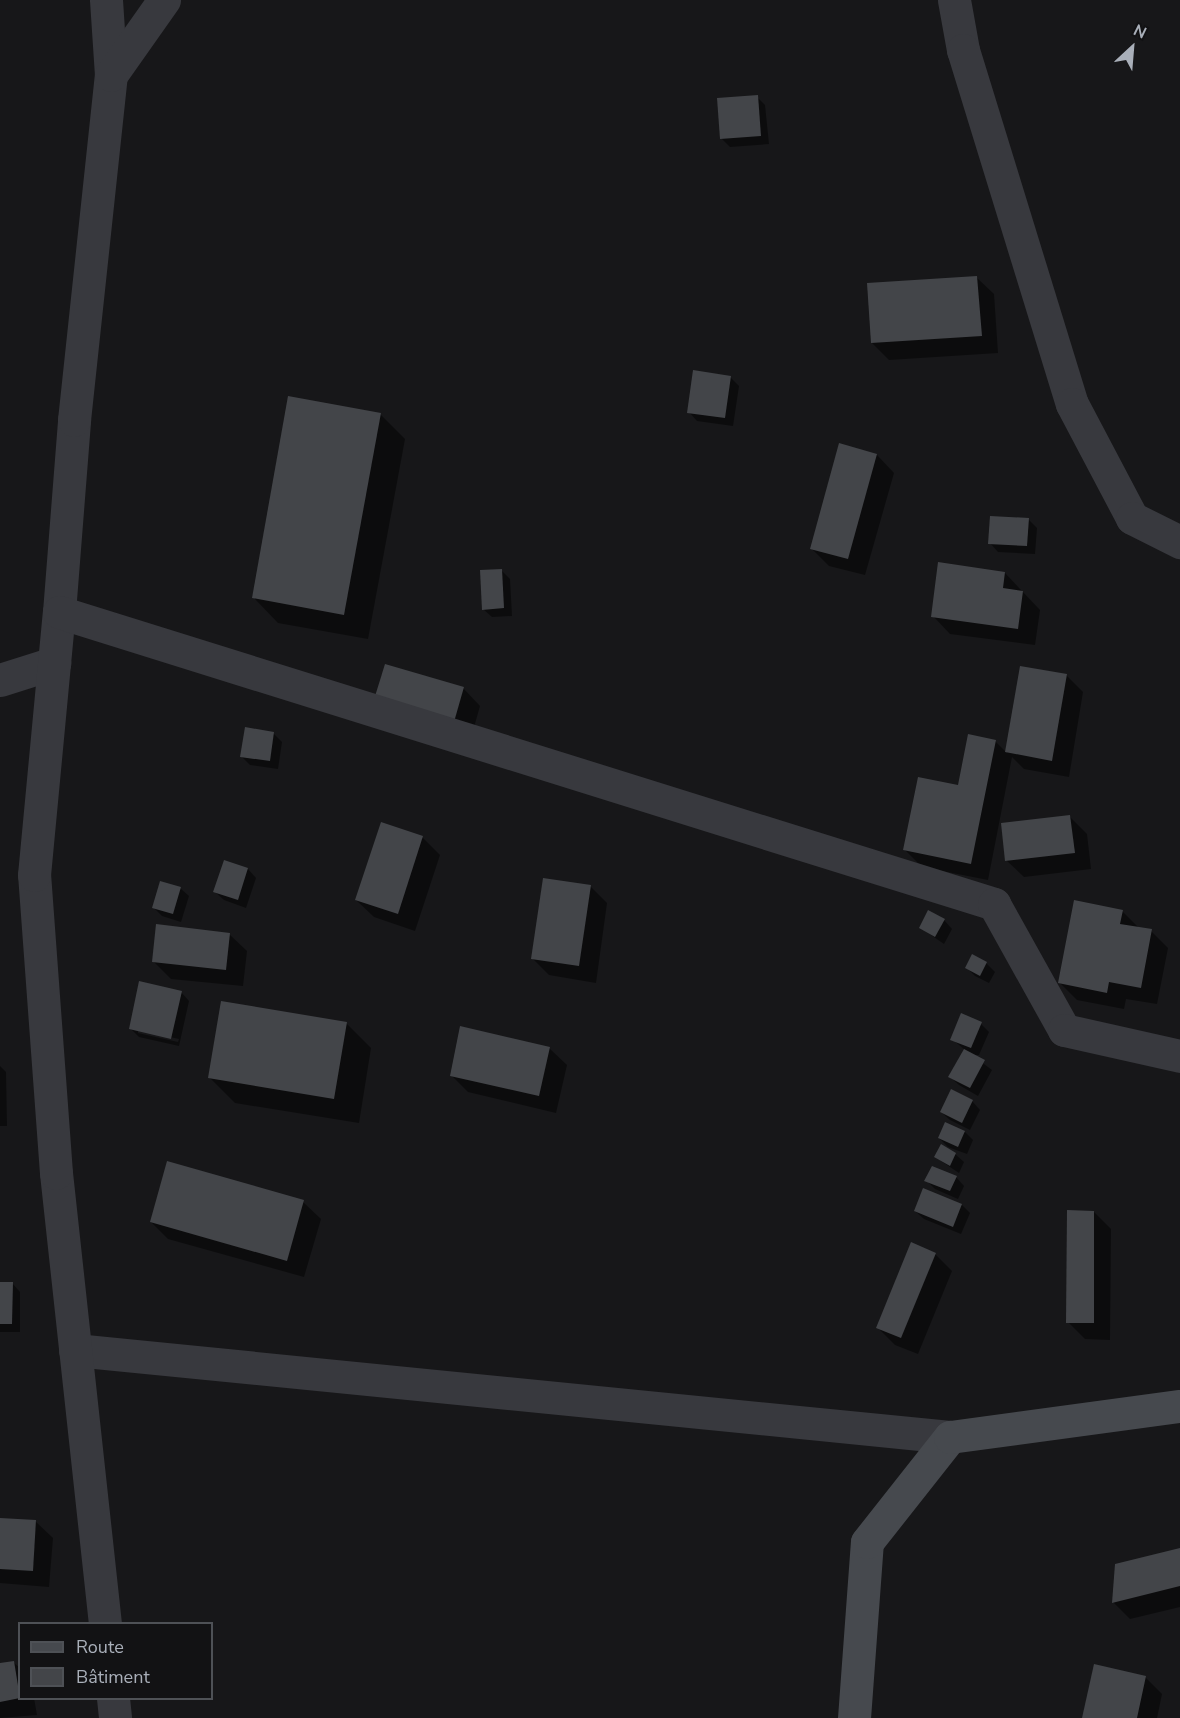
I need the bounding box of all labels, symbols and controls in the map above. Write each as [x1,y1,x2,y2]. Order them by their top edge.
north arrow [1102,18,1162,78]
text: N [1130,19,1150,44]
legend [18,1622,213,1700]
text: Route [76,1635,124,1659]
text: Bâtiment [76,1665,150,1689]

